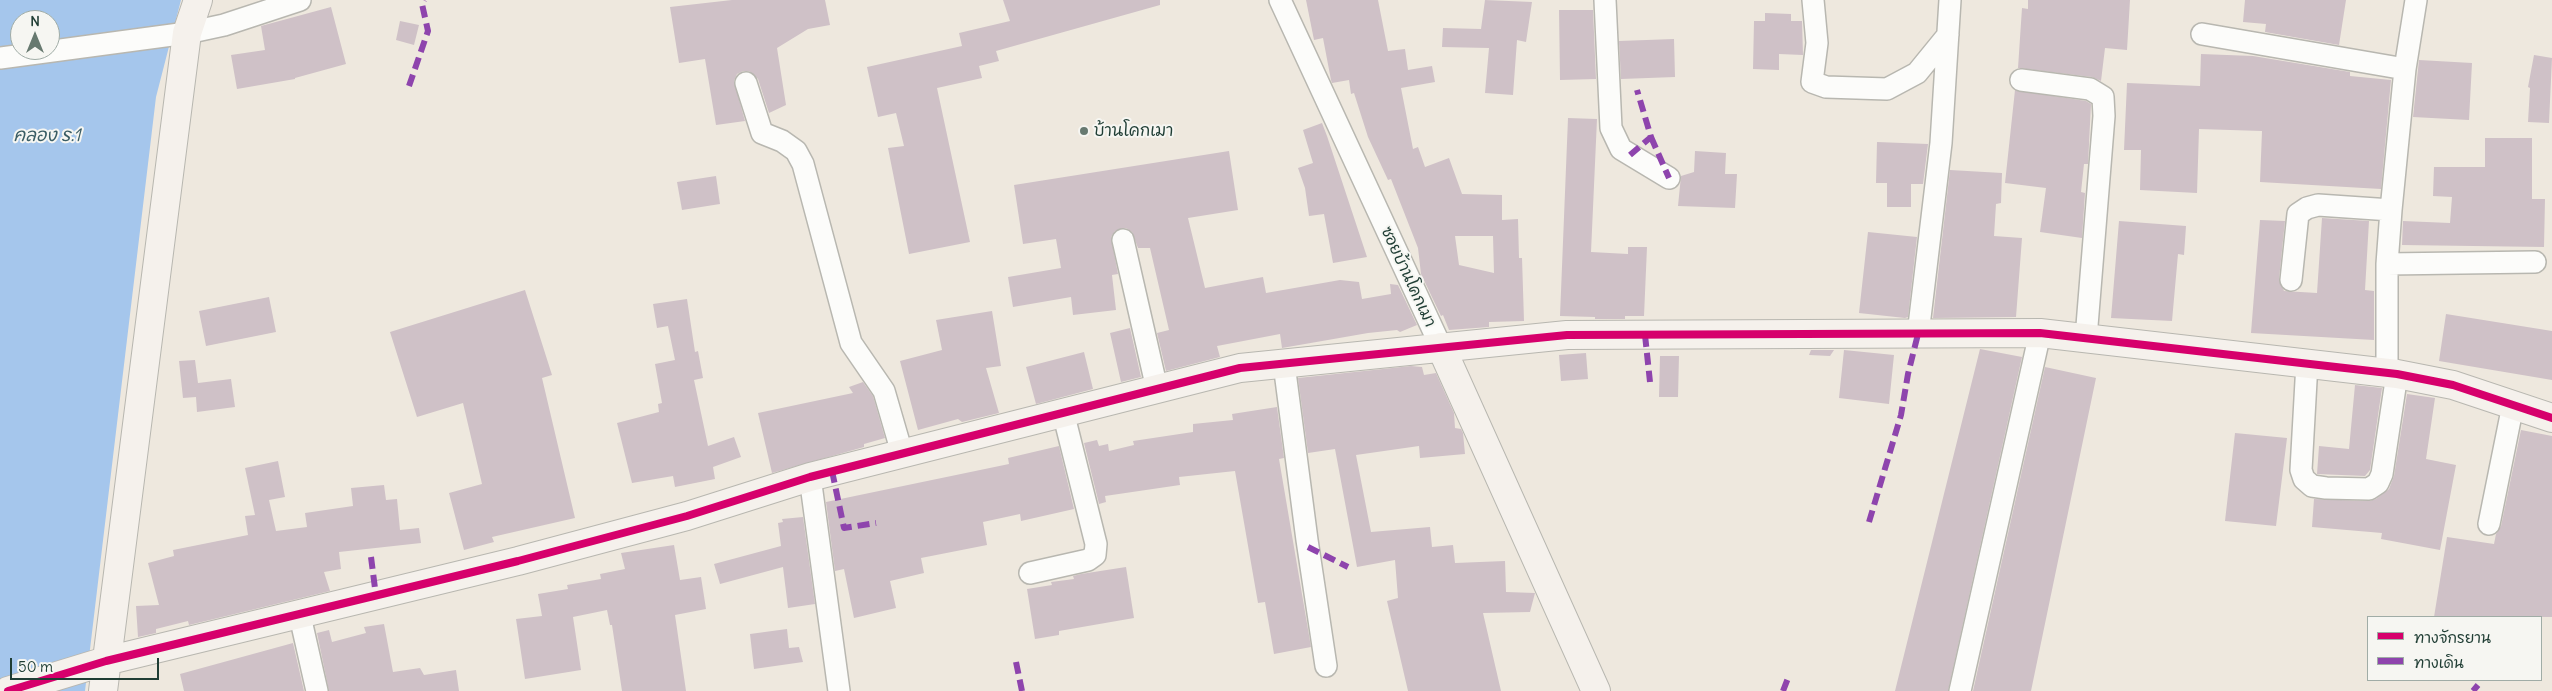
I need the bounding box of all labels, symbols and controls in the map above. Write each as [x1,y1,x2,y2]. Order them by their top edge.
north arrow [10,10,60,60]
text: N [30,12,40,30]
place label: บ้านโคกเมา [1094,121,1173,141]
water label: คลอง ร.1 [13,125,81,147]
marker: บ้านโคกเมา [1078,125,1090,137]
street label: ซอยบ้านโคกเมา [1376,224,1440,330]
legend [2367,616,2542,681]
text: ทางจักรยาน [2414,628,2491,647]
scale bar [12,648,161,680]
text: ทางเดิน [2414,653,2464,672]
text: 50 m [18,657,53,676]

